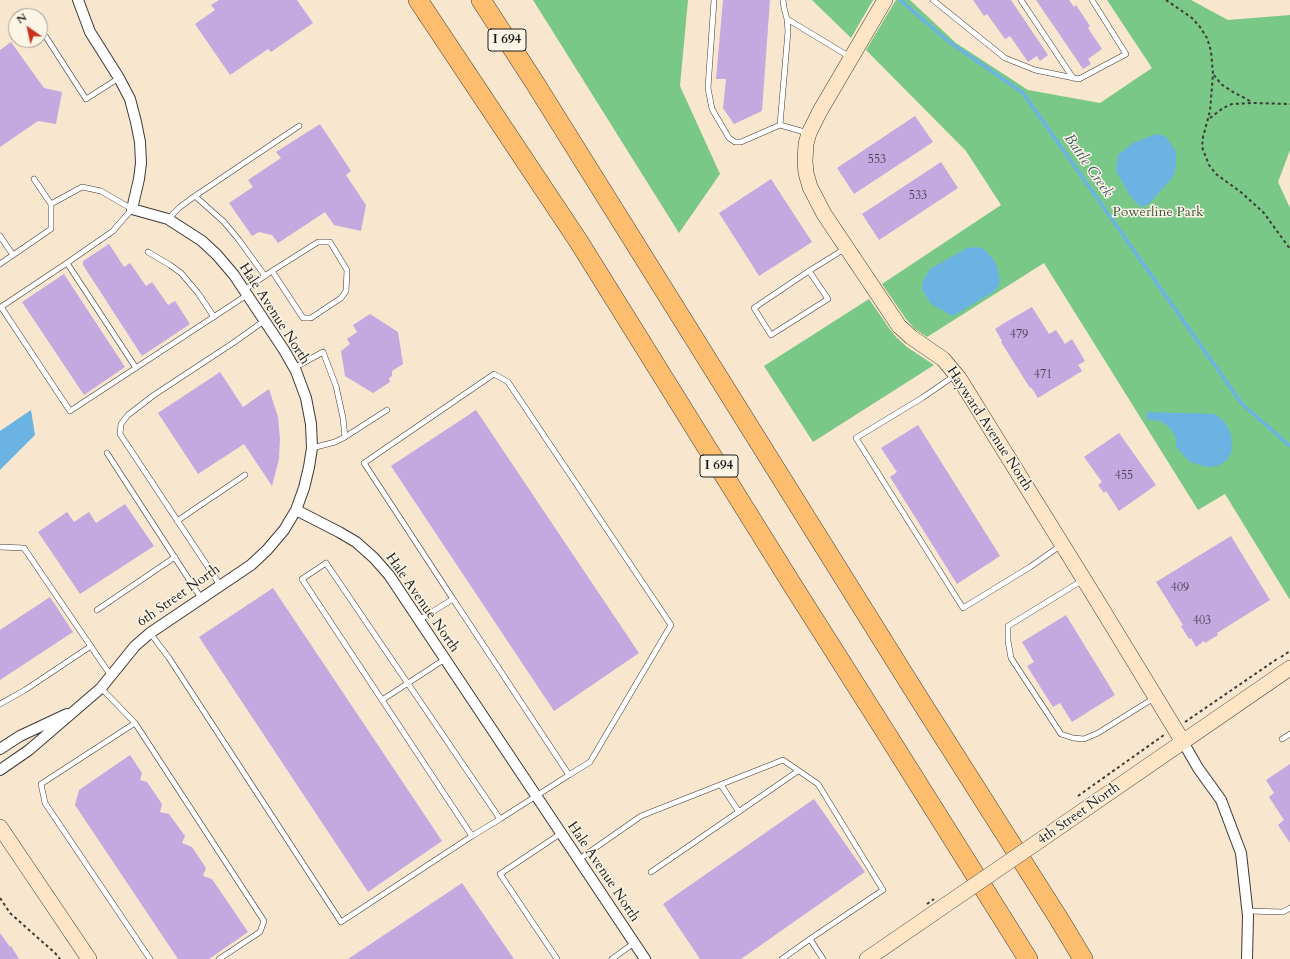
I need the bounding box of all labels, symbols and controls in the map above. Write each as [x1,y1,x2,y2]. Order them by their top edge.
north arrow [8,8,48,48]
text: N [13,10,30,27]
road number: I 694 [488,29,526,51]
water label: Battle Creek [1060,131,1116,201]
house number: 553 [868,153,886,167]
house number: 533 [909,189,927,203]
park label: Powerline Park [1112,205,1204,221]
street label: Hale Avenue North [235,260,313,368]
house number: 479 [1010,328,1028,342]
street label: Hayward Avenue North [943,364,1035,494]
house number: 471 [1034,368,1052,382]
road number: I 694 [700,455,738,477]
house number: 455 [1115,469,1133,483]
street label: Hale Avenue North [381,550,463,656]
street label: 6th Street North [134,561,224,631]
house number: 409 [1171,581,1189,595]
house number: 403 [1193,614,1211,628]
street label: 4th Street North [1034,779,1124,849]
street label: Hale Avenue North [563,819,643,925]

